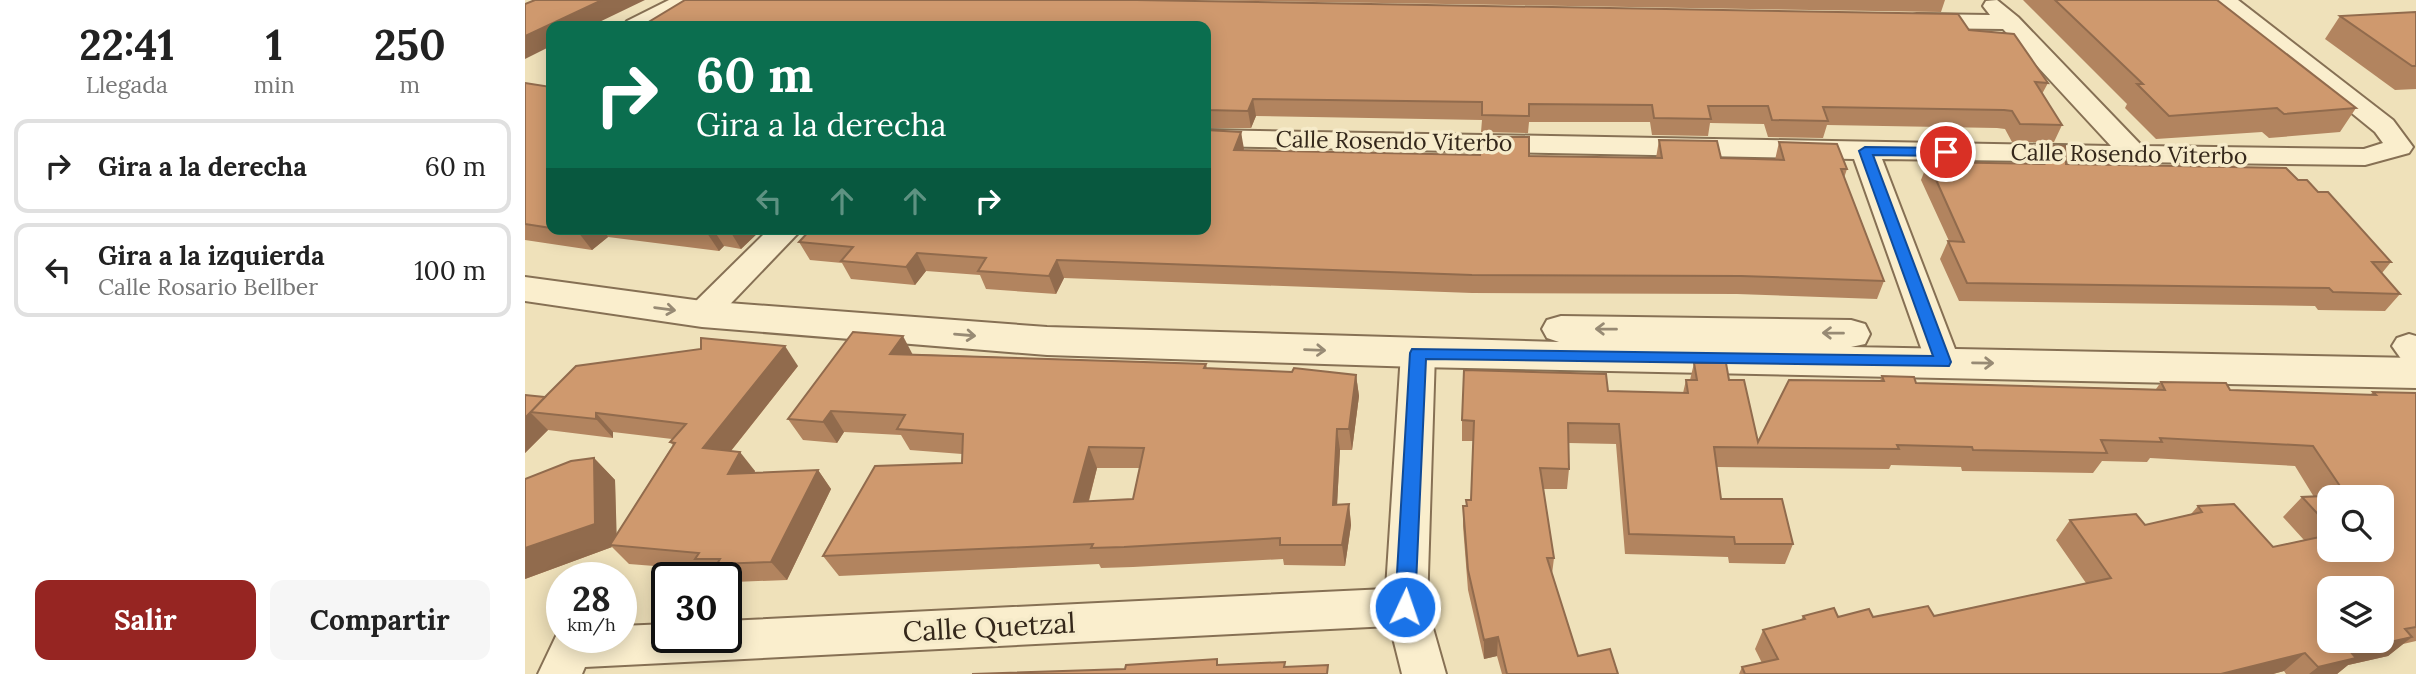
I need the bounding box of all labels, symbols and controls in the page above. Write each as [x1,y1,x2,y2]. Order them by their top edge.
text: 22:41 [79,18,175,72]
text: 1 [266,18,283,72]
text: 250 [374,18,446,72]
text: 60 m [696,43,813,105]
icon: right [581,49,672,140]
text: Llegada [86,70,168,99]
text: min [254,70,295,99]
text: m [400,70,420,99]
text: Gira a la derecha [696,104,946,145]
pin [1916,122,1976,182]
street label: Calle Rosendo Viterbo [1275,124,1513,157]
icon: arrive [1927,133,1965,171]
street label: Calle Rosendo Viterbo [2010,137,2248,170]
icon: right [39,147,77,185]
text: Gira a la derecha [98,150,307,183]
text: 60 m [425,150,486,183]
icon: left [750,182,788,220]
icon: ahead [823,182,861,220]
icon: ahead [896,182,934,220]
icon: right [969,182,1007,220]
text: Gira a la izquierda [98,239,325,272]
icon: left [39,251,77,289]
text: 100 m [414,254,486,287]
text: Calle Rosario Bellber [98,272,318,301]
one-way arrow [654,302,676,315]
one-way arrow [1595,322,1618,336]
one-way arrow [1822,327,1845,340]
one-way arrow [953,329,976,342]
one-way arrow [1303,343,1326,356]
one-way arrow [1971,356,1994,369]
map controls [2317,485,2394,653]
button: search [2317,485,2394,562]
speed limit sign: 30 [651,562,742,653]
position arrow [1368,570,1442,644]
text: 28 [572,576,611,621]
button: layers [2317,576,2394,653]
button: Salir [35,580,256,660]
button: Compartir [270,580,490,660]
street label: Calle Quetzal [902,604,1076,650]
text: km/h [567,613,616,636]

